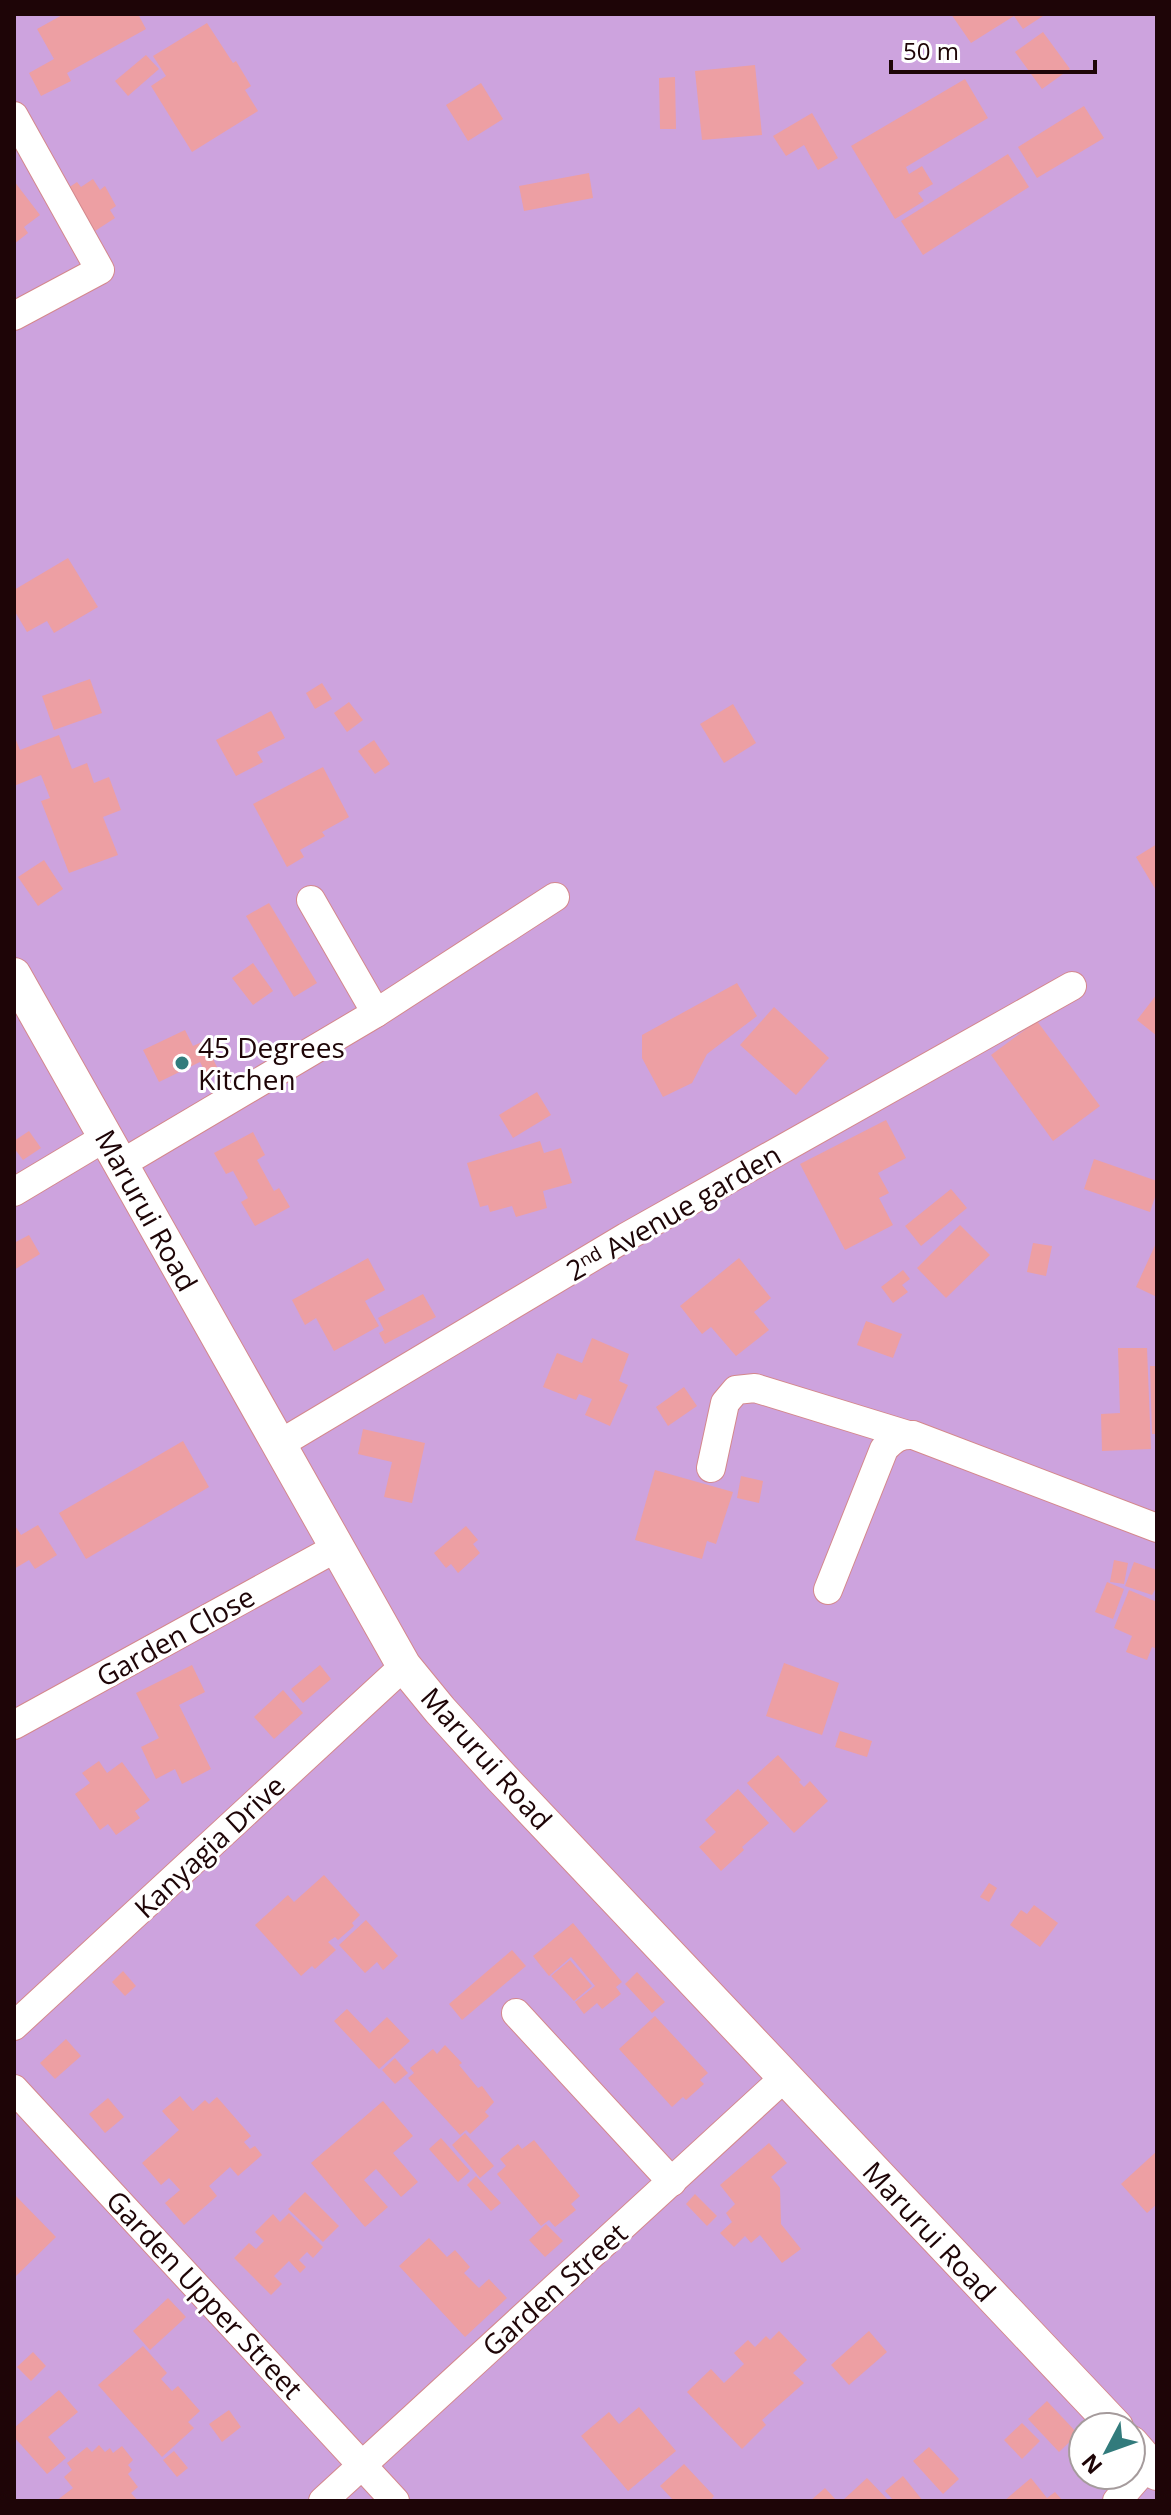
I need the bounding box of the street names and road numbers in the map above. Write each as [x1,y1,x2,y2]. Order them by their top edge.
street label: Marurui Road [87,1122,207,1298]
street label: 2ⁿᵈ Avenue garden [559,1135,787,1289]
street label: Garden Close [89,1577,261,1695]
street label: Marurui Road [413,1679,561,1837]
street label: Kanyagia Drive [125,1766,293,1926]
street label: Marurui Road [855,2153,1005,2309]
street label: Garden Upper Street [98,2182,312,2406]
street label: Garden Street [473,2214,635,2364]

